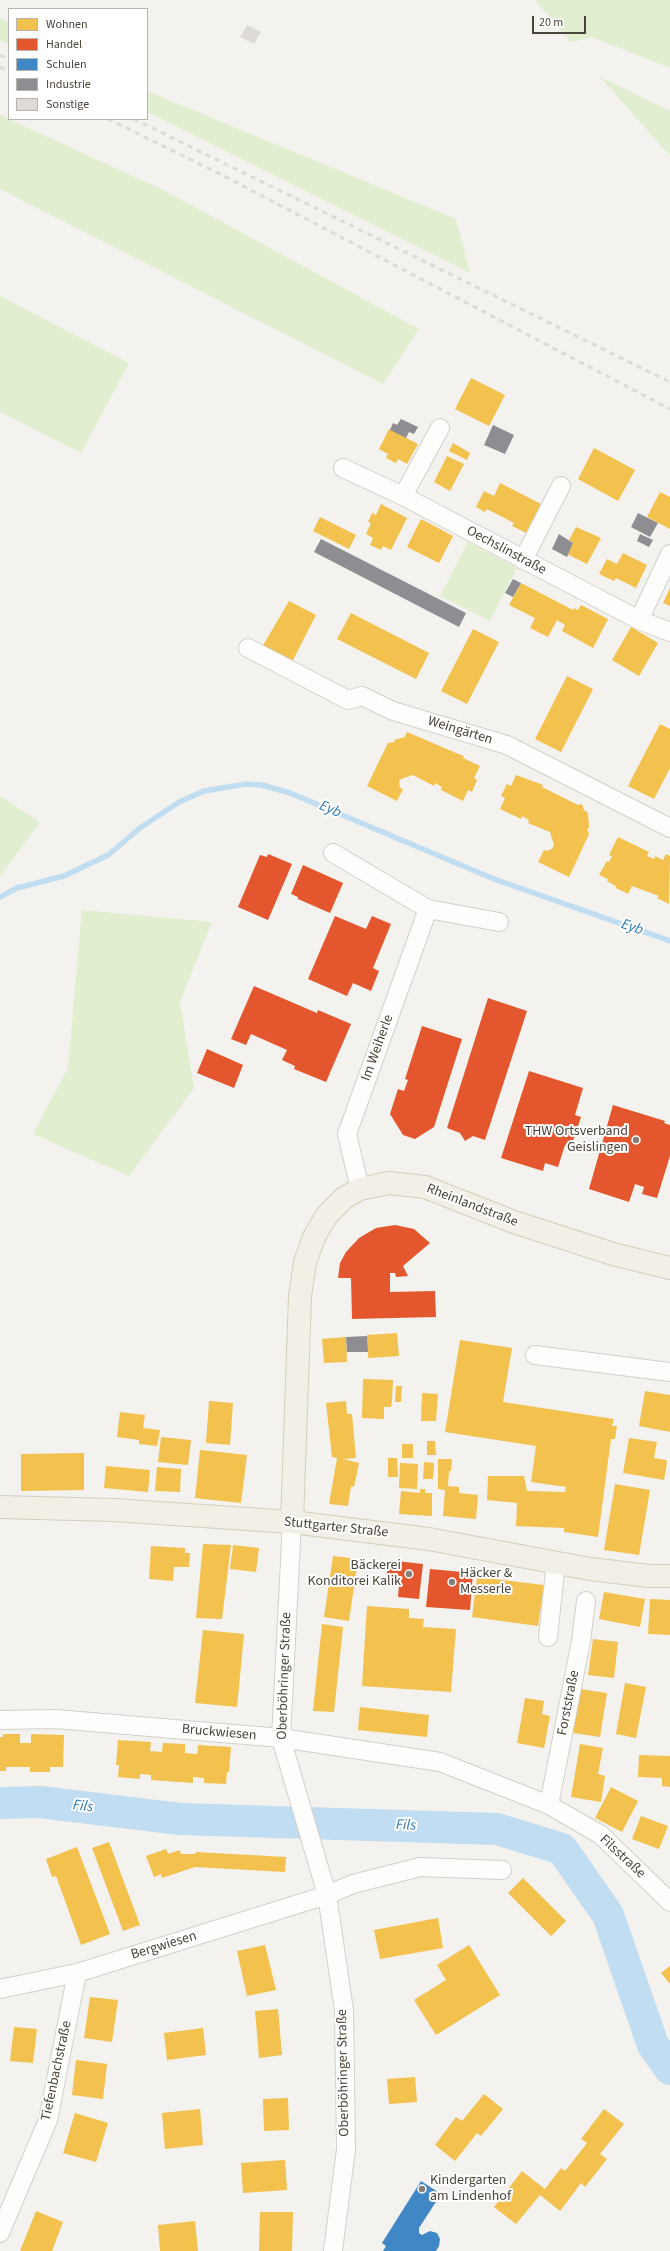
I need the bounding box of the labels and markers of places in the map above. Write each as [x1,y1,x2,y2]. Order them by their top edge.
place label: THW Ortsverband Geislingen [525,1124,628,1156]
marker: THW Ortsverband Geislingen [631,1135,641,1145]
place label: Bäckerei Konditorei Kalik [307,1558,401,1590]
place label: Häcker & Messerle [460,1566,512,1598]
marker: Bäckerei Konditorei Kalik [404,1569,414,1579]
marker: Häcker & Messerle [447,1577,457,1587]
place label: Kindergarten am Lindenhof [430,2173,511,2206]
marker: Kindergarten am Lindenhof [417,2184,427,2194]

